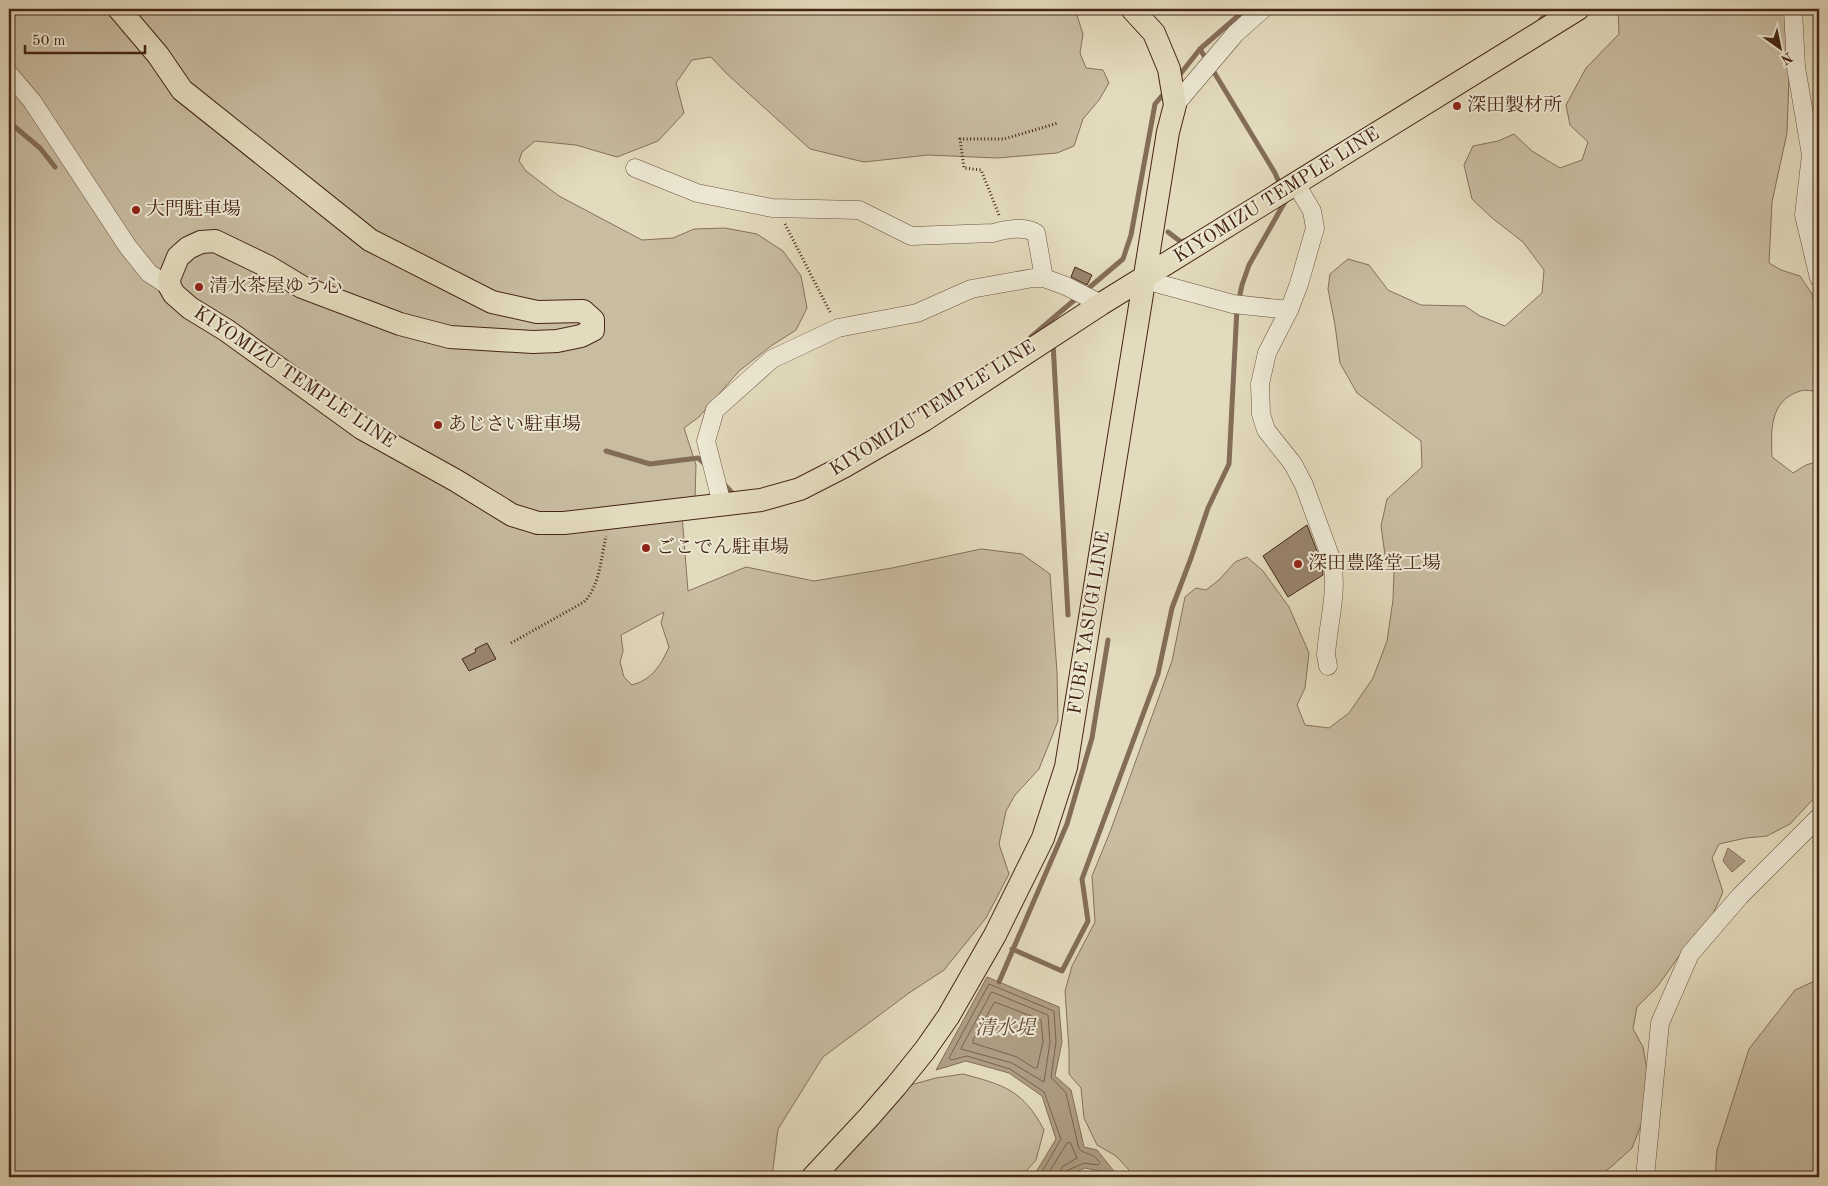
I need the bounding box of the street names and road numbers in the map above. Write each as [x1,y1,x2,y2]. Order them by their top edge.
street label: KIYOMIZU TEMPLE LINE [1171,125,1383,267]
street label: KIYOMIZU TEMPLE LINE [190,303,398,453]
street label: KIYOMIZU TEMPLE LINE [827,338,1039,480]
street label: FUBE YASUGI LINE [1066,530,1114,716]

